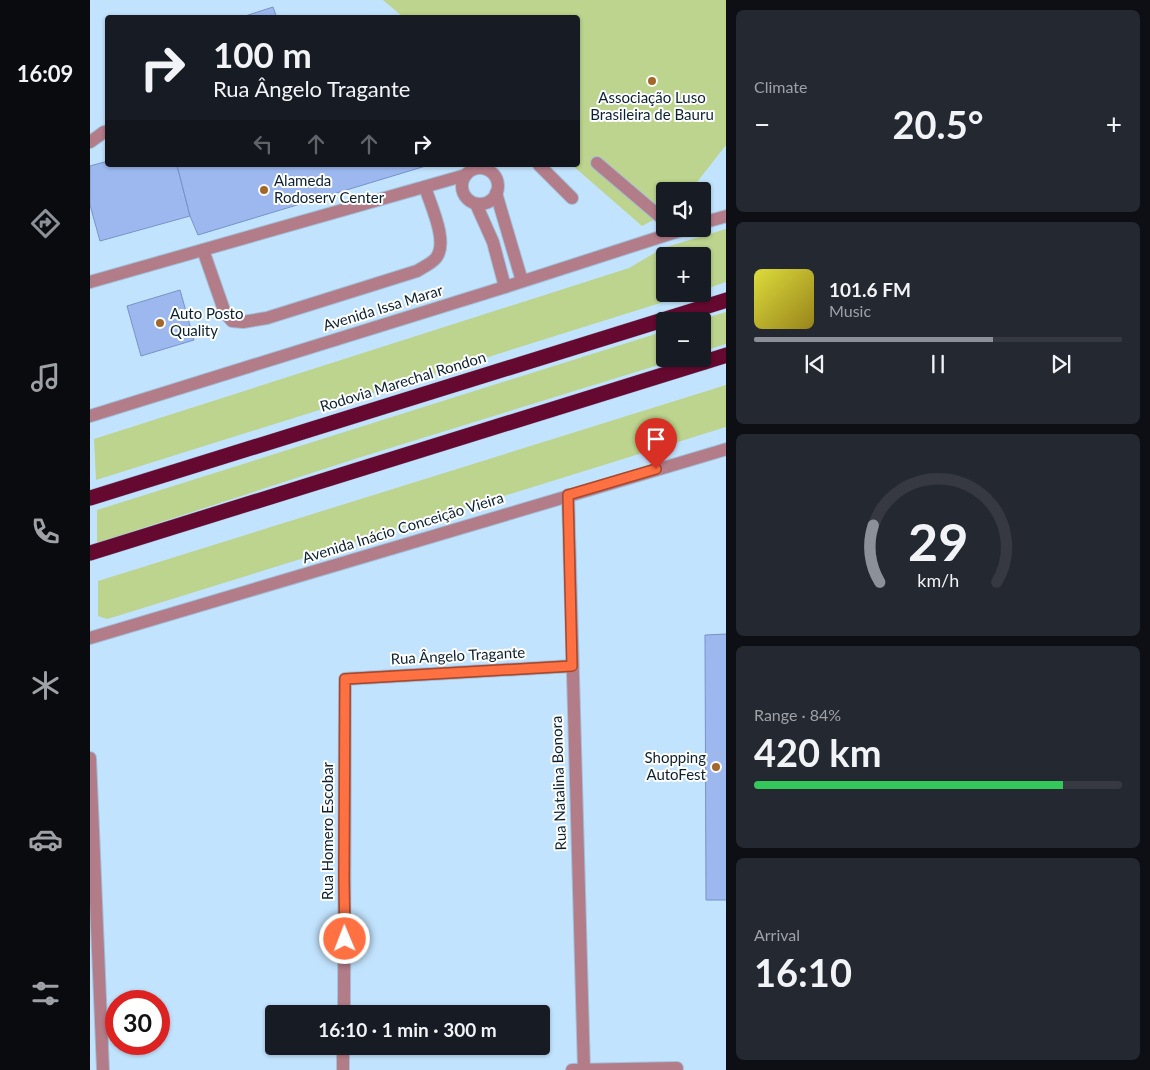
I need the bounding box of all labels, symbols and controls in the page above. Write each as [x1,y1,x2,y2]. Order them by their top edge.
text: 100 m [213,33,312,75]
icon: right [130,35,195,100]
text: 16:09 [17,60,73,87]
text: Rua Ângelo Tragante [213,75,410,102]
marker: Associação Luso Brasileira de Bauru [646,75,658,87]
text: Climate [754,77,807,96]
place label: Associação Luso Brasileira de Bauru [590,88,714,123]
text: 20.5° [893,101,983,147]
text: − [754,107,770,141]
text: + [1106,107,1122,141]
icon: left [249,130,277,158]
icon: ahead [302,130,330,158]
icon: ahead [355,130,383,158]
icon: right [408,130,436,158]
place label: Alameda Rodoserv Center [274,171,385,206]
map controls [656,182,711,367]
button: sound [656,182,711,237]
marker: Alameda Rodoserv Center [258,184,270,196]
icon: directions [28,206,63,241]
button: + [656,247,711,302]
text: 101.6 FM [829,278,911,301]
street label: Avenida Issa Marar [321,280,445,334]
text: Music [829,301,871,320]
place label: Auto Posto Quality [170,304,243,339]
button: − [656,312,711,367]
marker: Auto Posto Quality [154,317,166,329]
street label: Rodovia Marechal Rondon [318,347,488,415]
icon: previous [801,350,829,378]
icon: pause [924,350,952,378]
icon: next [1047,350,1075,378]
icon: music [28,360,63,395]
pin [635,418,677,469]
icon: arrive [642,425,670,453]
street label: Avenida Inácio Conceição Vieira [300,488,506,566]
text: 29 [908,510,968,572]
icon: phone [28,514,63,549]
text: km/h [917,569,959,591]
street label: Rua Ângelo Tragante [390,642,526,668]
icon: climate [28,668,63,703]
text: Range · 84% [754,705,841,724]
street label: Rua Natalina Bonora [547,715,569,851]
text: 420 km [754,729,882,775]
place label: Shopping AutoFest [645,748,707,783]
street label: Rua Homero Escobar [318,761,336,900]
marker: Shopping AutoFest [710,761,722,773]
icon: car [28,822,63,857]
position arrow [318,912,370,964]
text: Arrival [754,925,800,944]
text: 16:10 [754,949,852,995]
icon: filters [28,976,63,1011]
speed limit sign: 30 [105,990,170,1055]
text: 16:10 · 1 min · 300 m [318,1018,497,1041]

